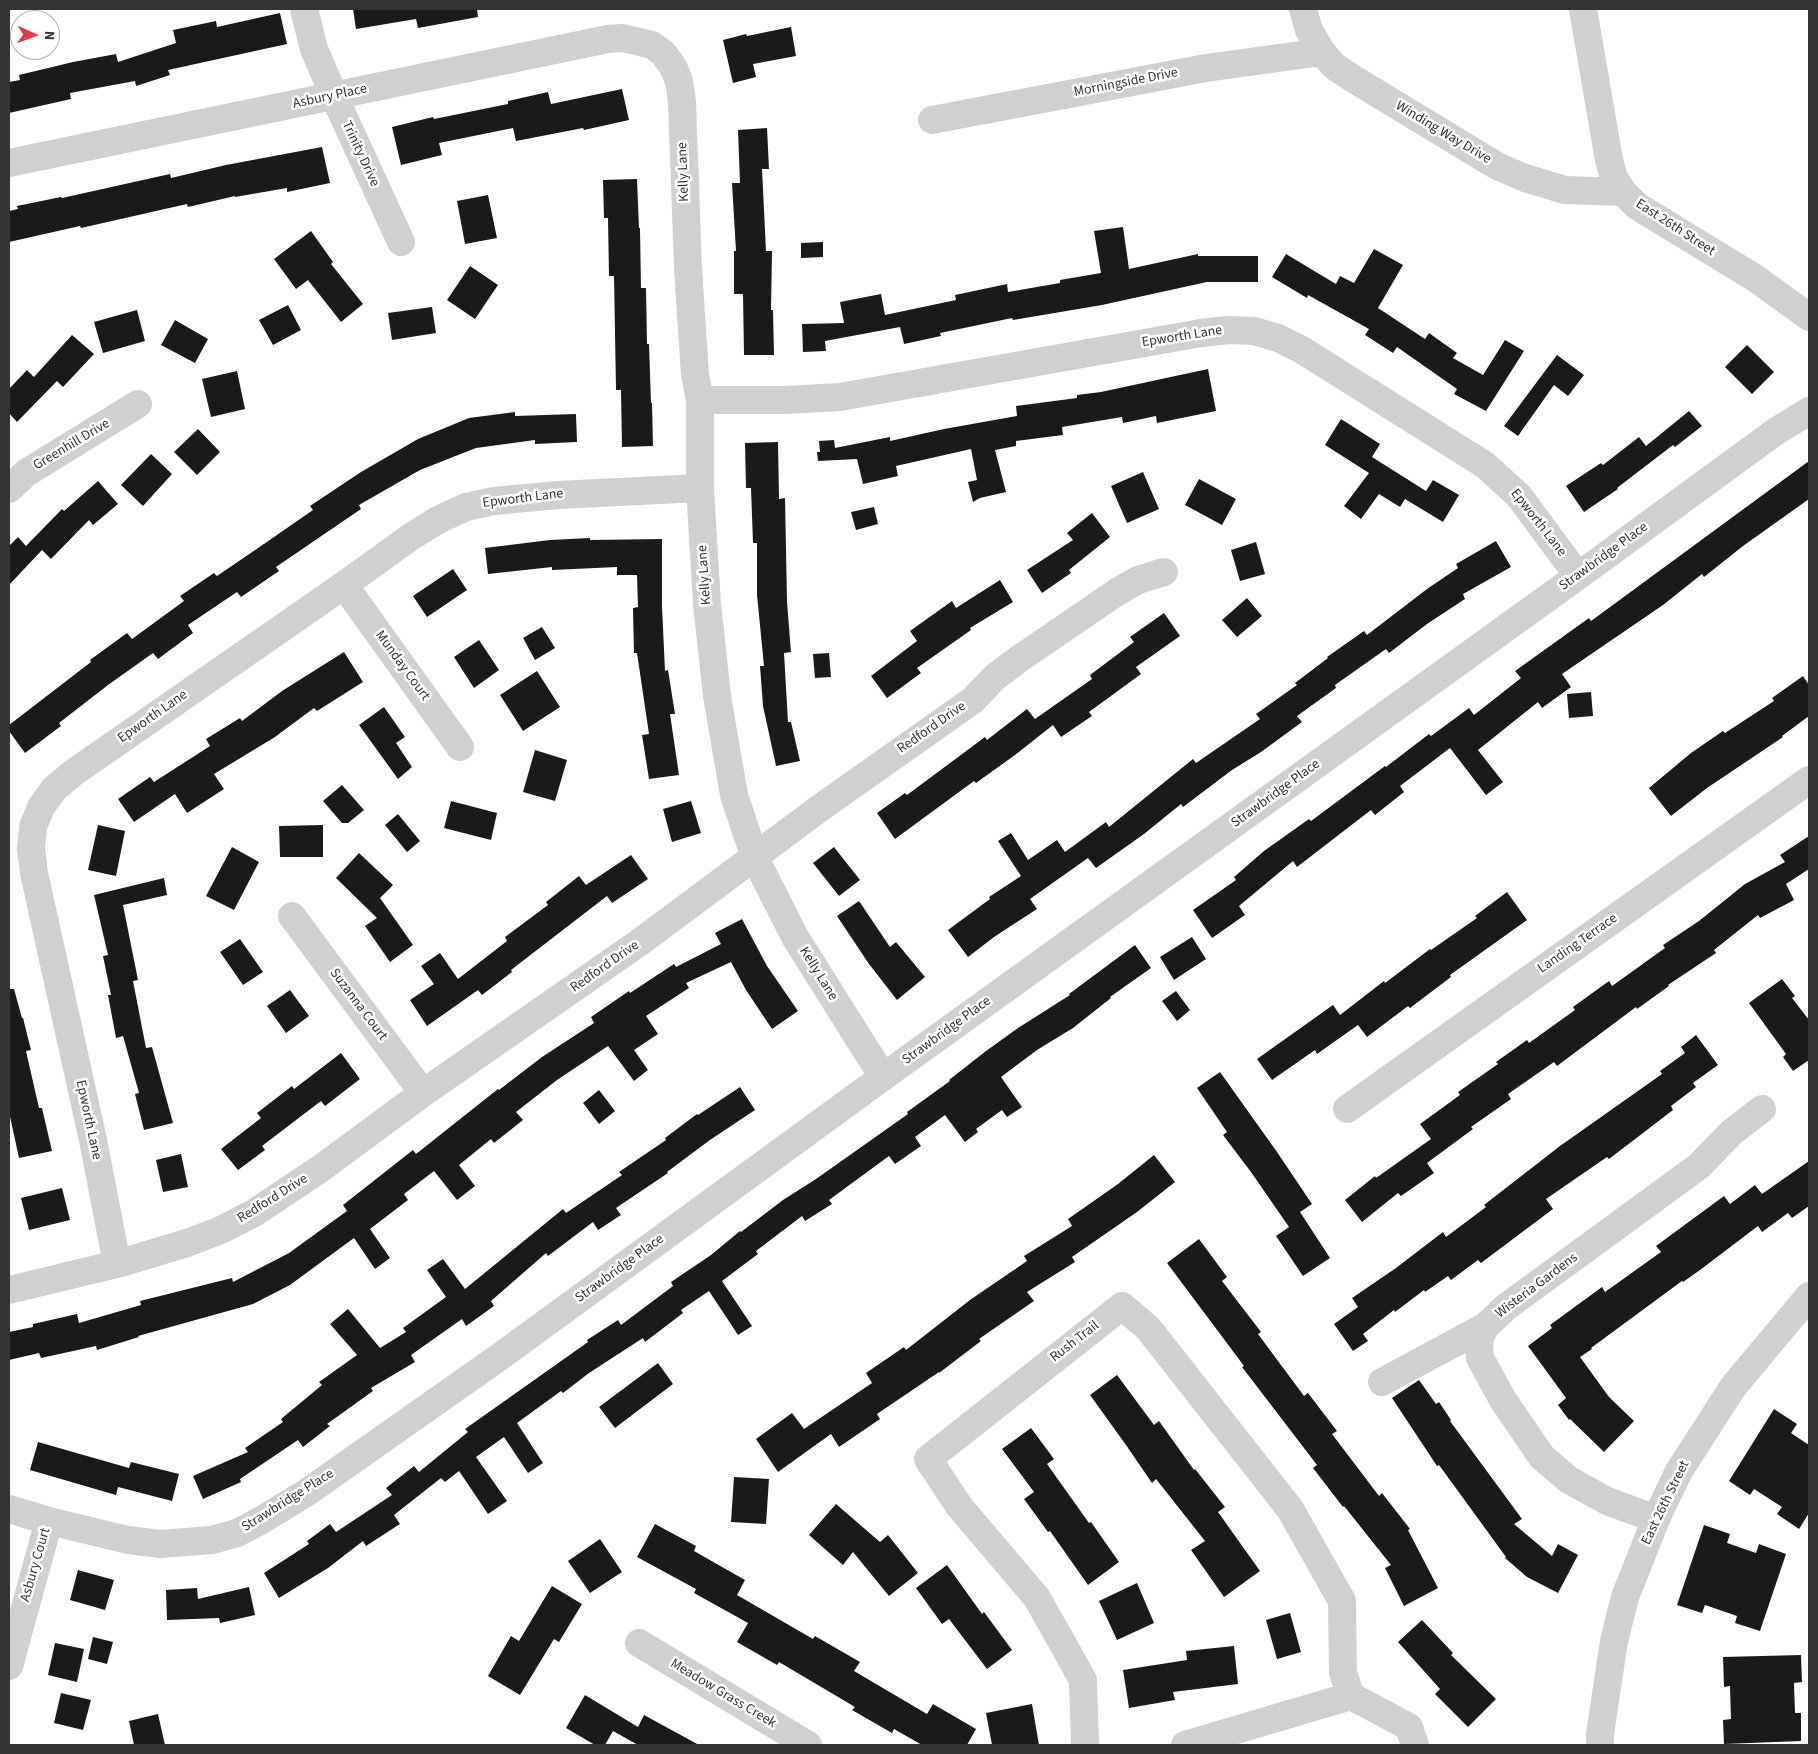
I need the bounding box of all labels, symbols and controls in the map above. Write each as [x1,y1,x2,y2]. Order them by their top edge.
north arrow [10,10,60,60]
text: N [39,30,59,40]
street label: Morningside Drive [1073,65,1179,101]
street label: Asbury Place [291,81,369,113]
street label: Winding Way Drive [1392,98,1494,168]
street label: Trinity Drive [337,118,383,190]
street label: Kelly Lane [675,142,693,202]
street label: East 26th Street [1632,196,1718,260]
street label: Epworth Lane [1141,322,1223,352]
street label: Greenhill Drive [31,416,113,474]
street label: Epworth Lane [482,486,564,512]
street label: Epworth Lane [1506,486,1570,560]
street label: Strawbridge Place [1556,519,1652,595]
street label: Kelly Lane [695,545,715,605]
street label: Munday Court [371,628,433,704]
street label: Epworth Lane [115,687,191,747]
street label: Redford Drive [895,698,969,758]
street label: Strawbridge Place [1228,756,1324,832]
street label: Landing Terrace [1535,910,1621,978]
street label: Redford Drive [568,937,642,997]
street label: Kelly Lane [795,944,841,1004]
street label: Suzanna Court [325,966,391,1044]
street label: Strawbridge Place [899,993,995,1069]
street label: Epworth Lane [71,1079,105,1161]
street label: Redford Drive [235,1171,311,1227]
street label: Strawbridge Place [572,1231,668,1307]
street label: Wisteria Gardens [1493,1250,1581,1322]
street label: Rush Trail [1047,1318,1103,1366]
street label: East 26th Street [1638,1458,1694,1548]
street label: Strawbridge Place [239,1466,337,1536]
street label: Asbury Court [17,1526,55,1604]
street label: Meadow Grass Creek [667,1656,779,1732]

